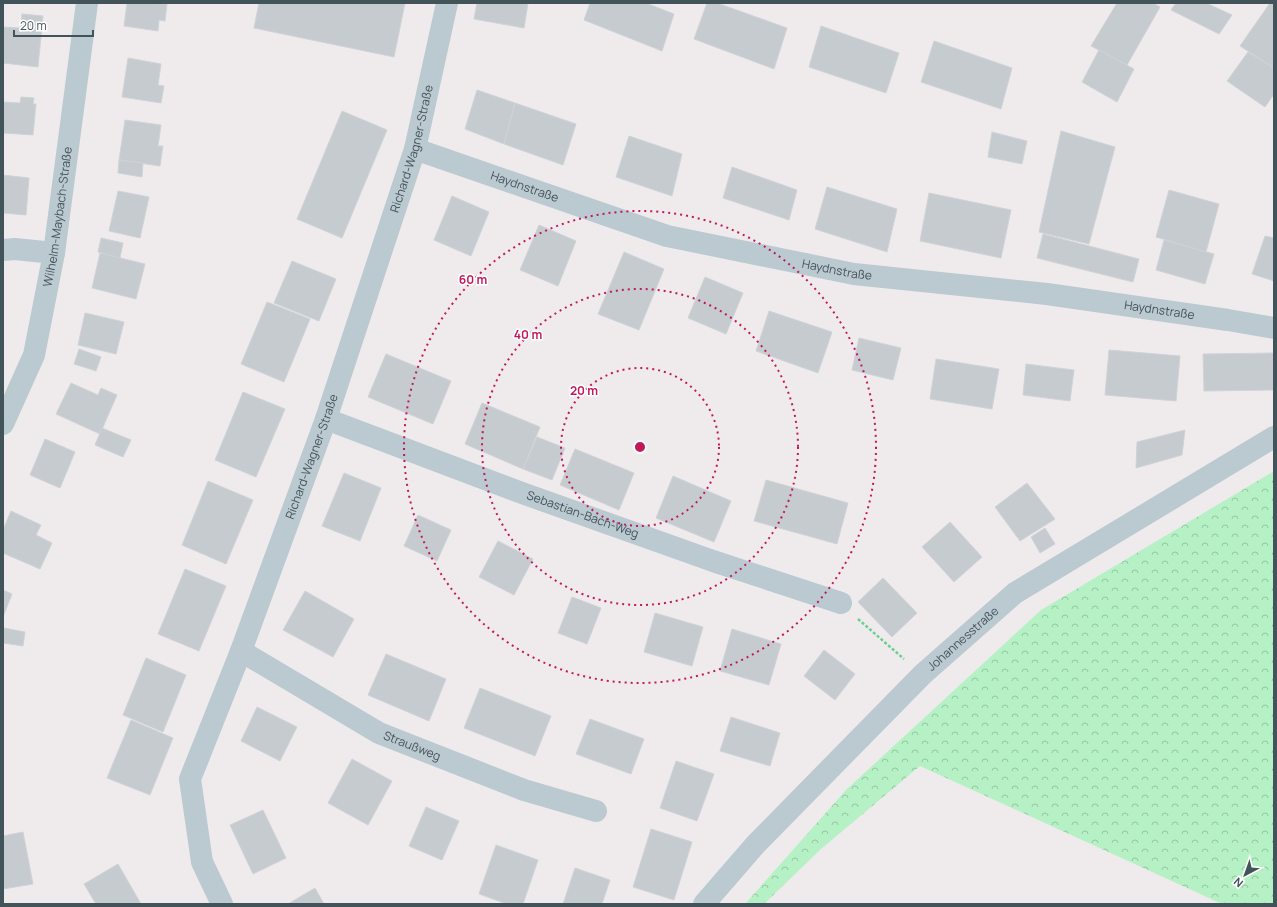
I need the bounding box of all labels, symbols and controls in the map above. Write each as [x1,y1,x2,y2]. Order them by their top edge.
scale bar [14,12,93,38]
text: 20 m [20,17,47,34]
street label: Richard-Wagner-Straße [386,83,437,215]
street label: Wilhelm-Maybach-Straße [39,146,76,288]
street label: Haydnstraße [488,167,561,206]
street label: Haydnstraße [801,255,873,284]
text: 60 m [459,271,487,288]
street label: Haydnstraße [1123,296,1196,323]
text: 40 m [514,326,542,343]
text: 20 m [570,382,598,399]
street label: Richard-Wagner-Straße [281,392,342,521]
centre of rings [633,440,647,454]
street label: Sebastian-Bach-Weg [525,486,641,542]
street label: Johannesstraße [923,602,1002,675]
street label: Straußweg [381,727,443,764]
north arrow [1225,855,1265,895]
text: N [1230,875,1246,891]

